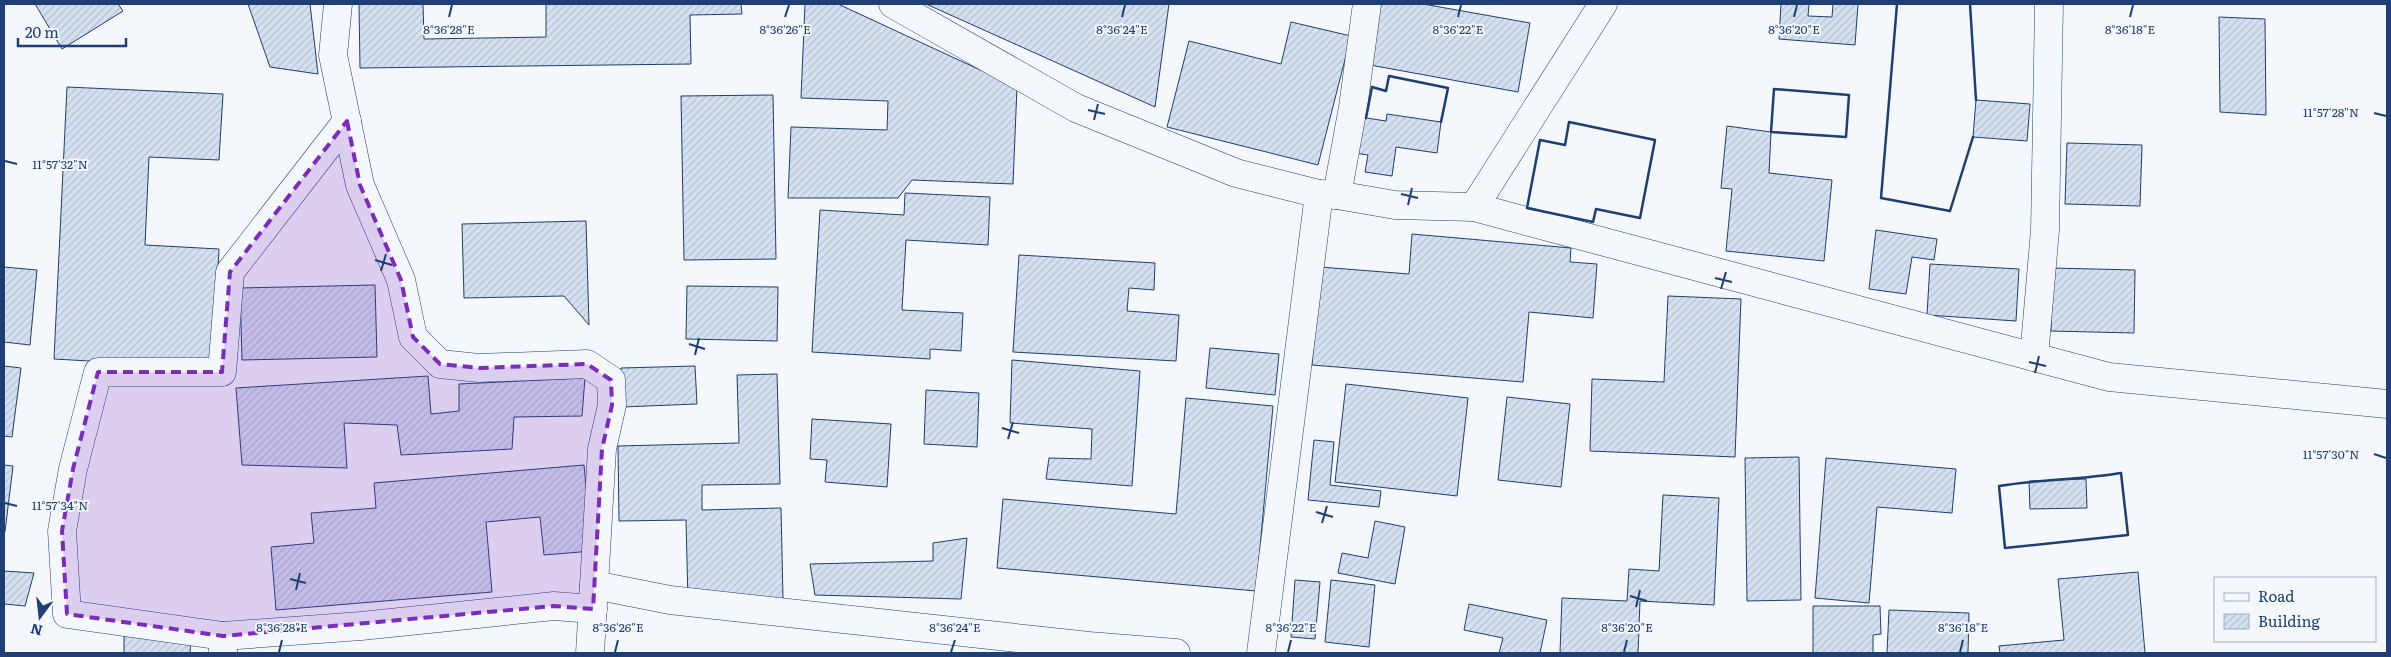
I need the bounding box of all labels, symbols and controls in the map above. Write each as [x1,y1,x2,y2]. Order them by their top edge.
scale bar [18,15,125,47]
text: 20 m [25,20,59,43]
text: 8°36'28"E [423,20,475,38]
text: 8°36'26"E [759,20,811,38]
text: 8°36'24"E [1096,20,1148,38]
text: 8°36'22"E [1433,20,1484,38]
text: 8°36'20"E [1768,20,1820,38]
text: 8°36'18"E [2105,20,2155,38]
text: 11°57'28"N [2303,103,2359,121]
text: 11°57'32"N [32,155,88,173]
text: 11°57'30"N [2303,445,2359,463]
text: 11°57'34"N [32,496,88,514]
legend [2214,577,2376,642]
text: Road [2258,584,2294,607]
north arrow [15,592,65,642]
text: Building [2258,609,2320,632]
text: 8°36'28"E [256,618,308,636]
text: 8°36'26"E [592,618,644,636]
text: 8°36'24"E [929,618,981,636]
text: 8°36'22"E [1266,618,1317,636]
text: 8°36'20"E [1601,618,1653,636]
text: 8°36'18"E [1938,618,1988,636]
text: N [28,619,45,642]

